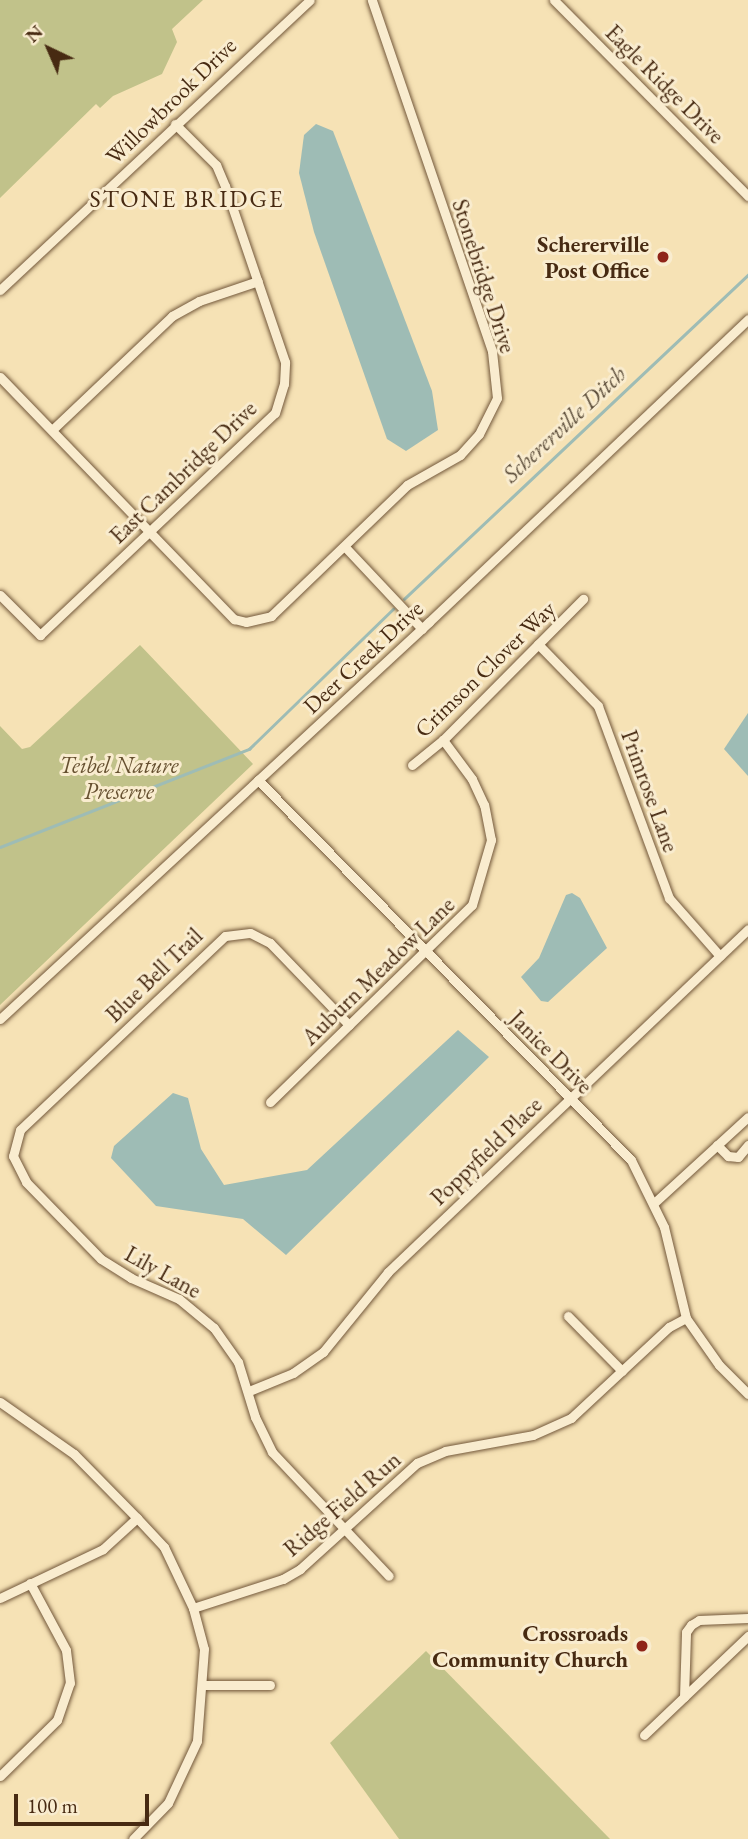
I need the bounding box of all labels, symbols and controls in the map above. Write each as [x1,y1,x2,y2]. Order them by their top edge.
north arrow [14,14,84,84]
text: N [20,19,48,48]
street label: Eagle Ridge Drive [600,19,730,149]
street label: Willowbrook Drive [100,32,242,170]
district label: STONE BRIDGE [91,185,283,213]
street label: Stonebridge Drive [446,196,522,356]
place label: Schererville Post Office [537,230,649,284]
marker: Schererville Post Office [655,249,671,265]
water label: Schererville Ditch [496,360,632,488]
street label: East Cambridge Drive [104,395,262,549]
street label: Deer Creek Drive [297,595,429,719]
street label: Crimson Clover Way [409,595,561,743]
street label: Primrose Lane [615,726,685,856]
park label: Teibel Nature Preserve [59,751,179,805]
street label: Auburn Meadow Lane [296,891,460,1051]
street label: Blue Bell Trail [100,922,208,1028]
street label: Janice Drive [504,1005,598,1099]
street label: Poppyfield Place [425,1091,547,1211]
street label: Lily Lane [120,1240,206,1304]
street label: Ridge Field Run [278,1446,406,1562]
place label: Crossroads Community Church [432,1619,628,1673]
marker: Crossroads Community Church [634,1638,650,1654]
scale bar [18,1780,152,1824]
text: 100 m [27,1792,78,1819]

